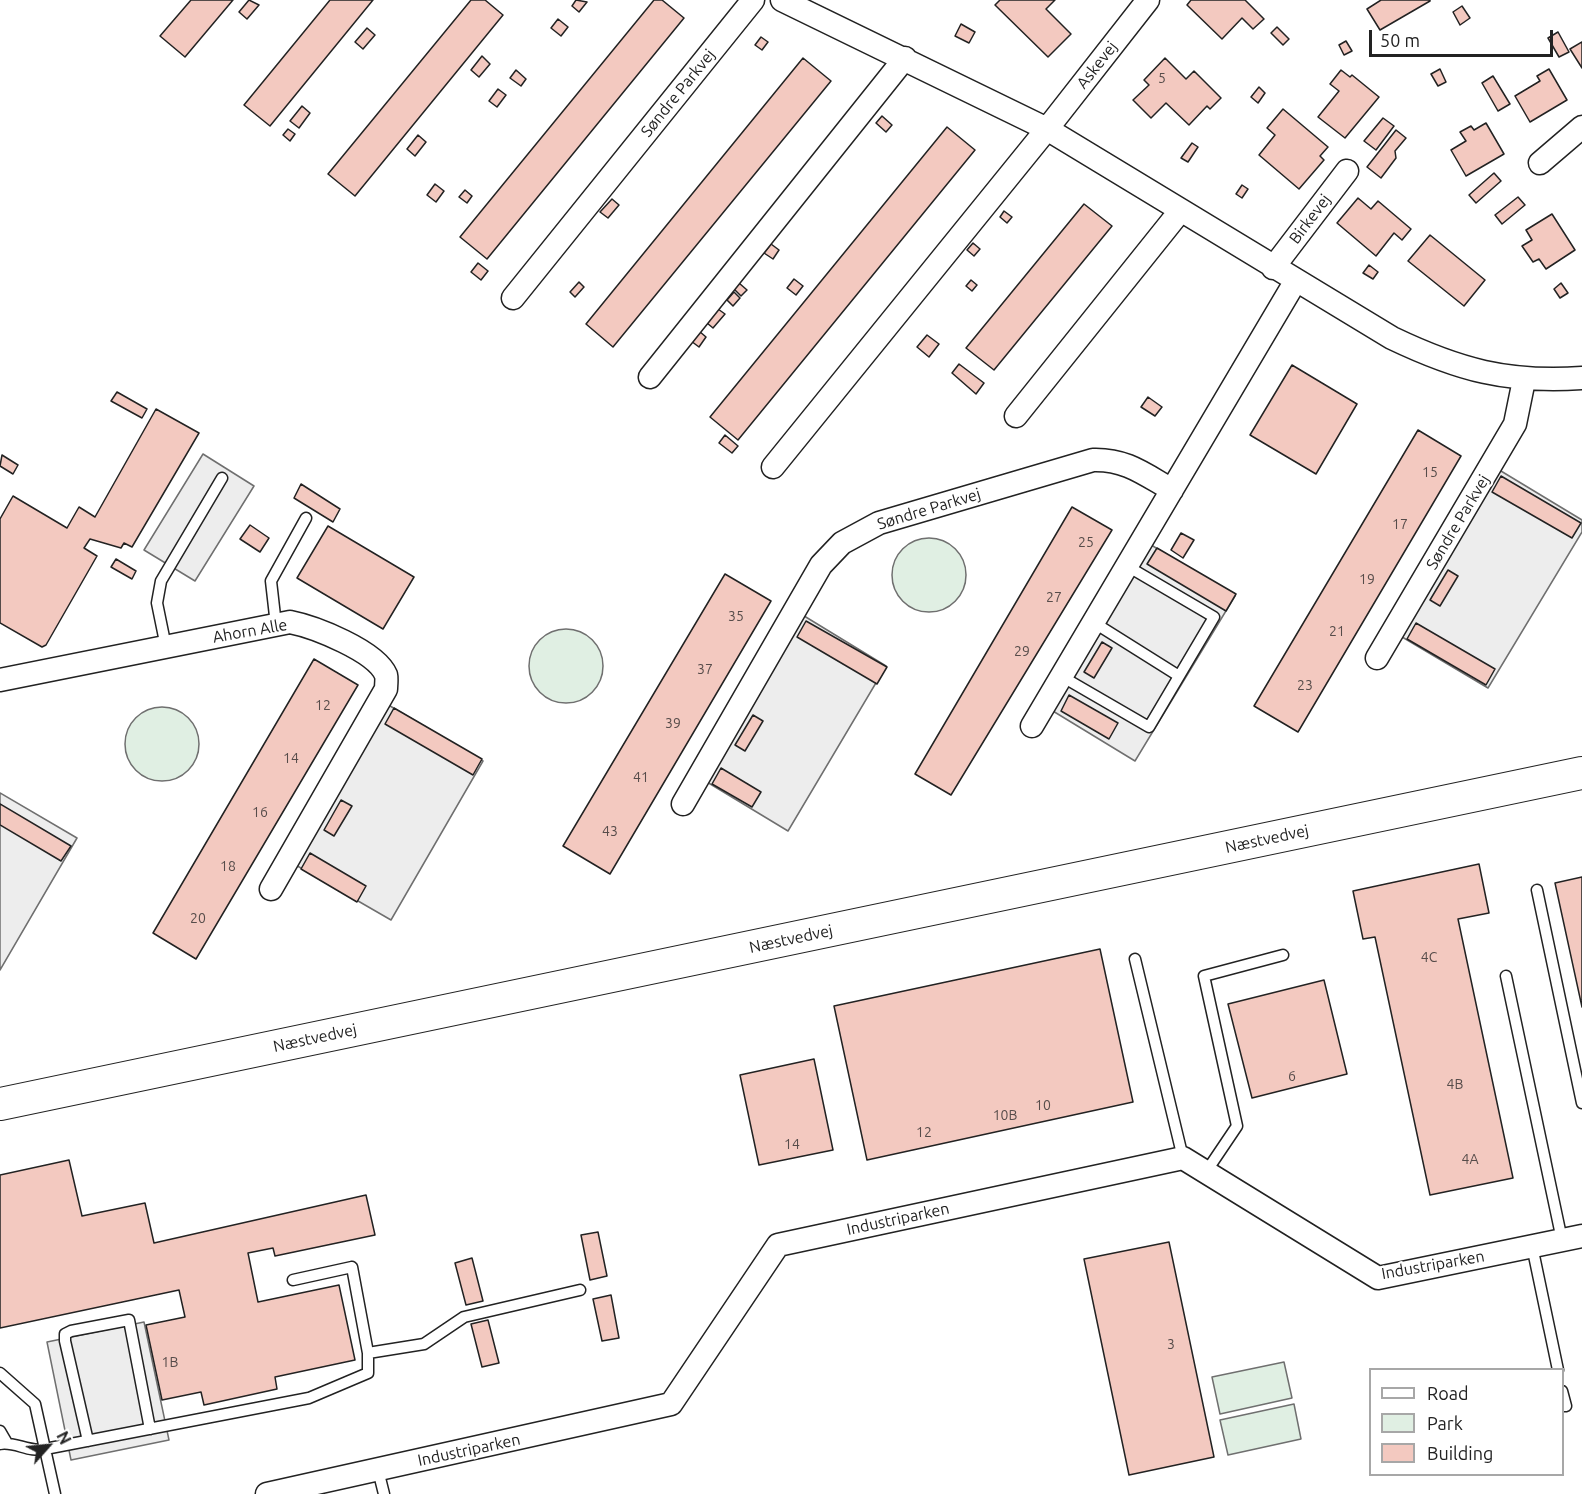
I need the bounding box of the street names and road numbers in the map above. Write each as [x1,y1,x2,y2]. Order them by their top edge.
street label: Askevej [1073,38,1121,92]
street label: Søndre Parkvej [637,45,719,141]
street label: Birkevej [1285,190,1335,248]
street label: Søndre Parkvej [1422,471,1494,573]
street label: Søndre Parkvej [875,484,983,534]
street label: Ahorn Alle [211,615,289,647]
street label: Næstvedvej [1224,821,1310,857]
street label: Næstvedvej [748,921,834,957]
street label: Næstvedvej [272,1020,358,1056]
street label: Industriparken [845,1199,951,1239]
street label: Industriparken [1380,1246,1486,1284]
street label: Industriparken [416,1430,522,1470]

